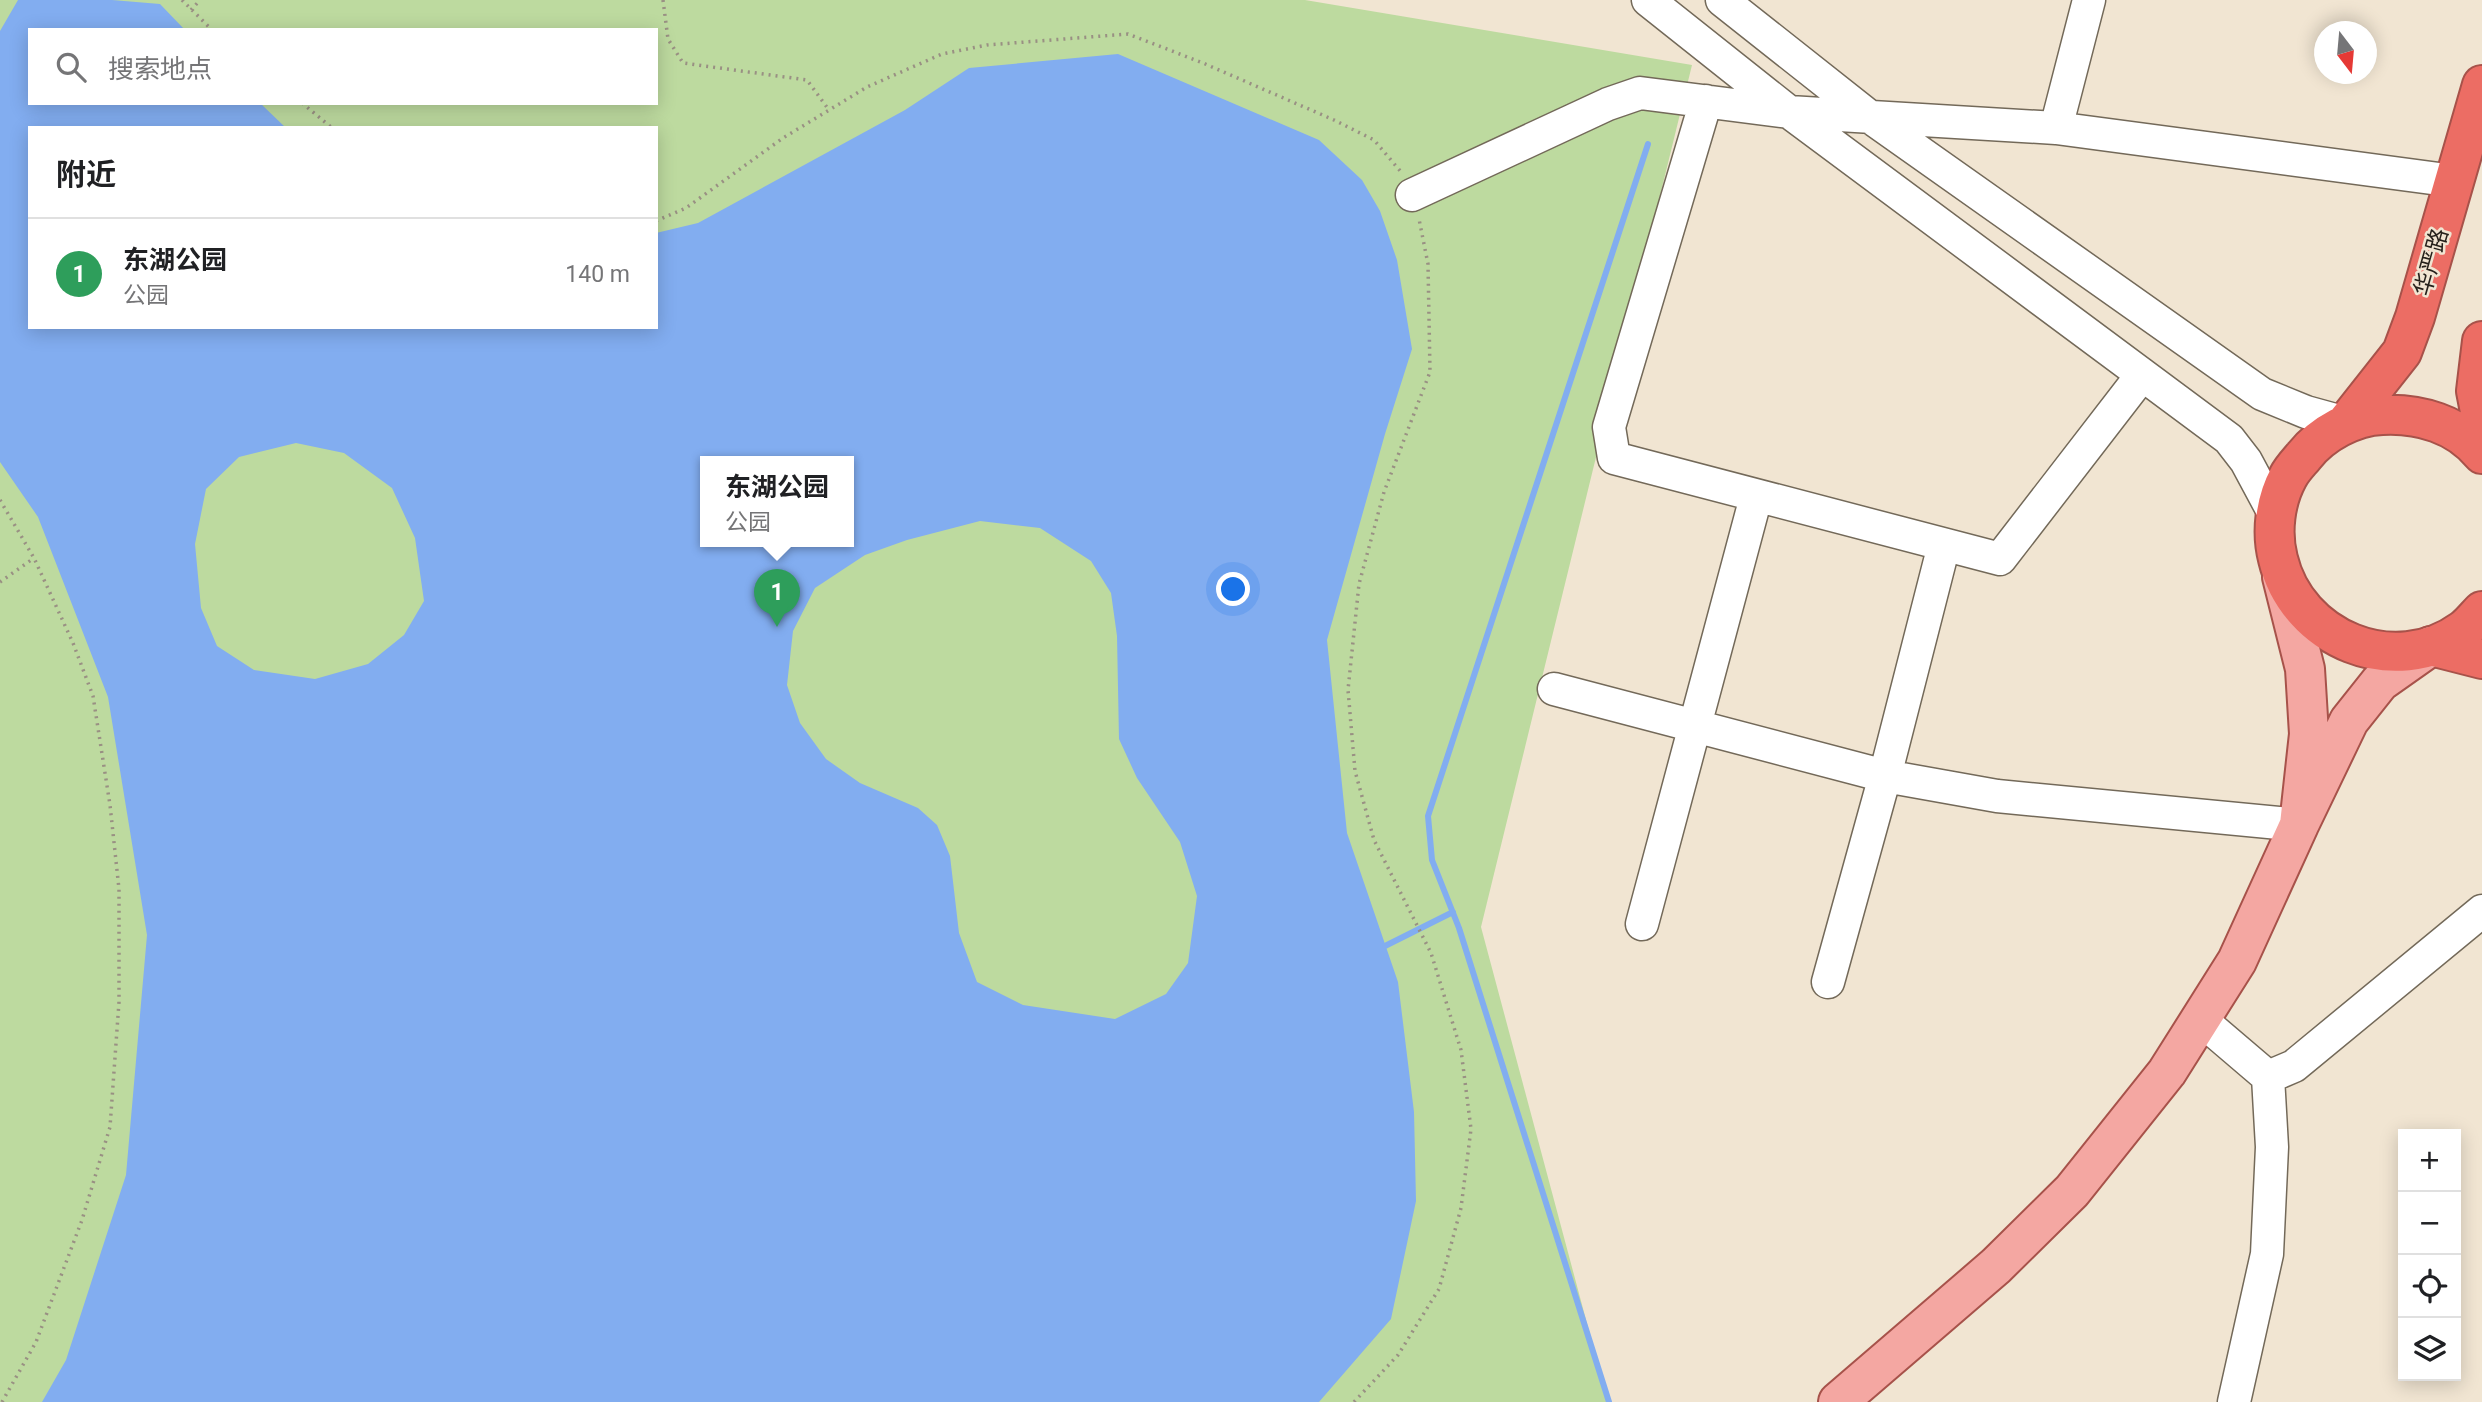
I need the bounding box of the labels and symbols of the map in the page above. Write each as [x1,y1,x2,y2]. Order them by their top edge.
north arrow [2314,21,2377,84]
street label: 华严路 [2409,225,2454,299]
pin: 1 [754,569,800,627]
your location [1216,572,1250,606]

